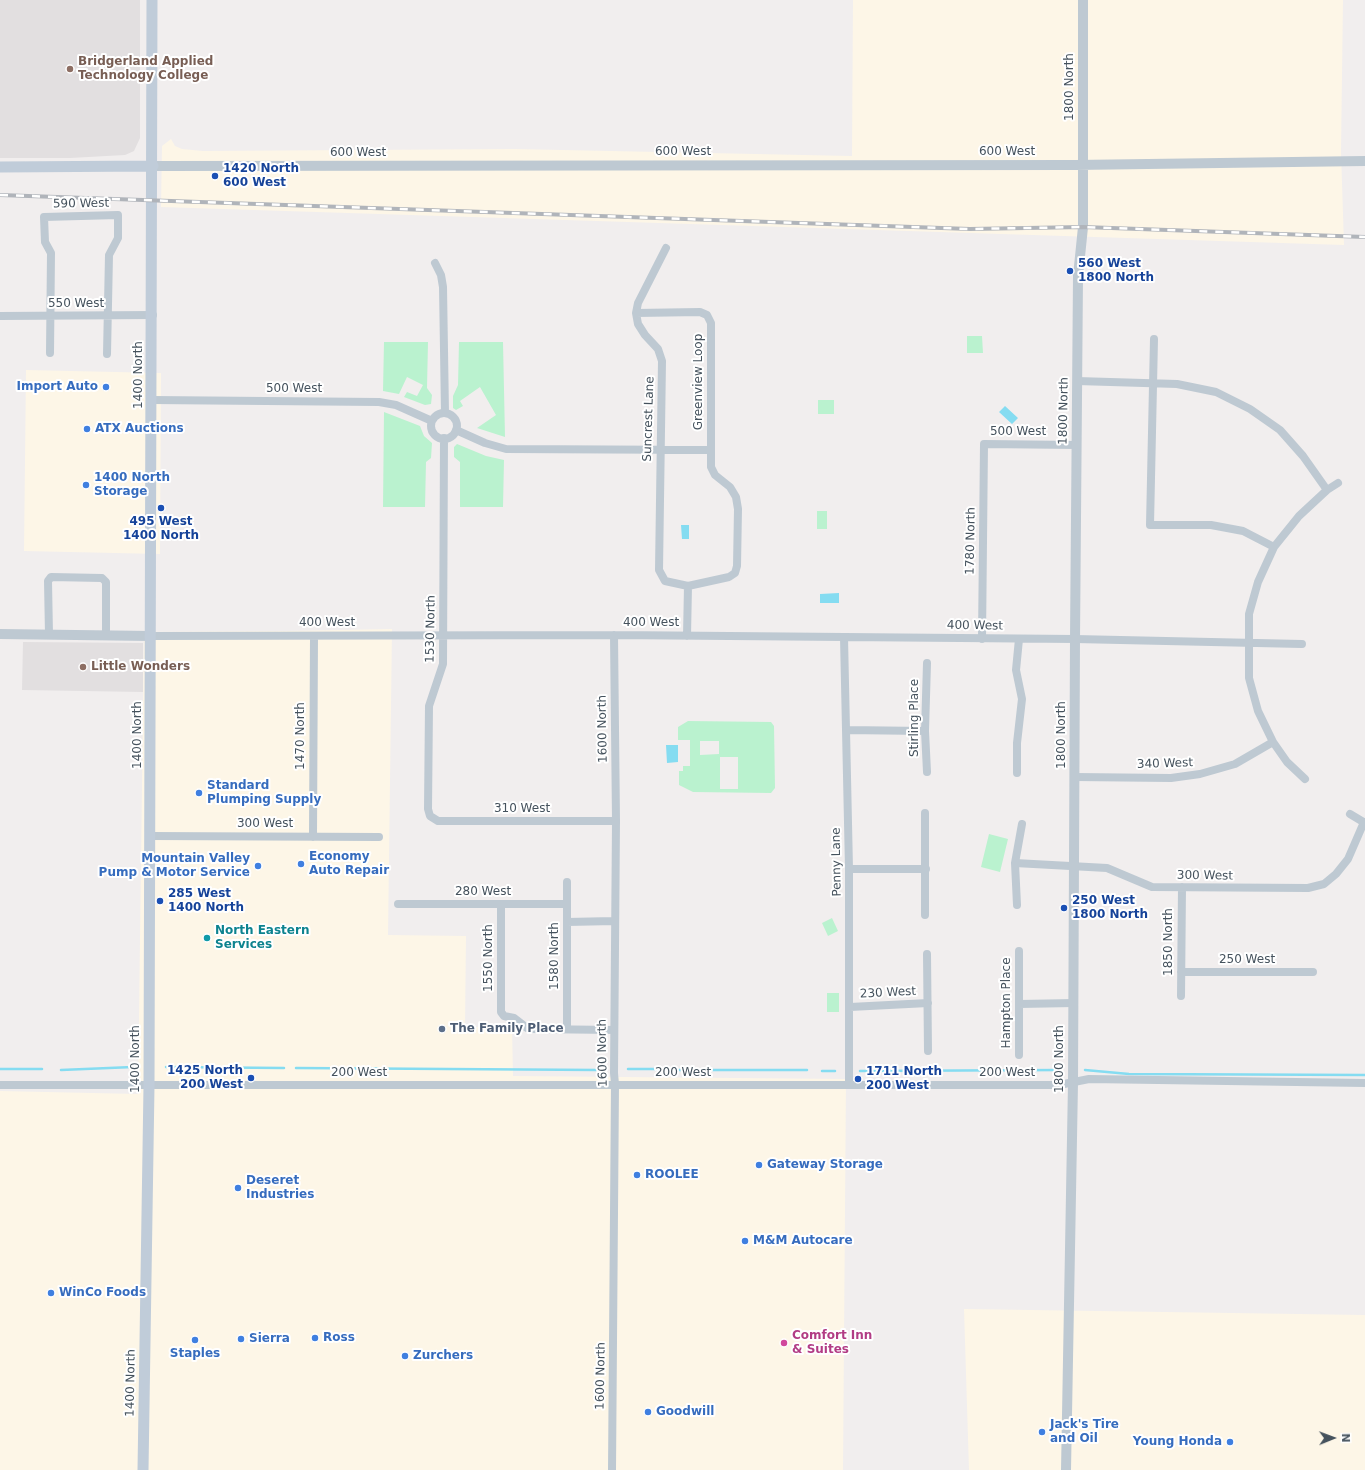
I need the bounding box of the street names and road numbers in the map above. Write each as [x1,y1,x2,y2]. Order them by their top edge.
street label: 1800 North [1063,53,1077,121]
street label: 600 West [655,145,711,159]
street label: 600 West [979,145,1035,159]
street label: 600 West [330,146,386,160]
street label: 590 West [53,196,109,212]
street label: 550 West [48,297,104,311]
street label: Greenview Loop [692,334,706,430]
street label: 1400 North [132,341,146,409]
street label: Suncrest Lane [640,376,658,462]
street label: 1800 North [1056,377,1072,445]
street label: 500 West [266,382,322,396]
street label: 500 West [990,425,1046,439]
street label: 1780 North [963,507,979,575]
street label: 1530 North [423,595,439,663]
street label: 400 West [299,616,355,630]
street label: 400 West [623,616,679,630]
street label: 400 West [947,618,1003,634]
street label: Stirling Place [908,679,922,757]
street label: 1600 North [595,695,611,763]
street label: 1400 North [131,701,145,769]
street label: 1800 North [1055,701,1069,769]
street label: 1470 North [294,702,308,770]
street label: 340 West [1137,756,1193,772]
street label: 310 West [494,802,550,816]
street label: 300 West [237,817,293,831]
street label: Penny Lane [829,827,845,897]
street label: 300 West [1177,868,1233,884]
street label: 280 West [455,885,511,899]
street label: 1850 North [1162,908,1176,976]
street label: 1580 North [548,922,562,990]
street label: 1550 North [482,924,496,992]
street label: 250 West [1219,953,1275,967]
street label: Hampton Place [1000,957,1014,1049]
street label: 230 West [860,984,916,1002]
street label: 1600 North [595,1019,611,1087]
street label: 1400 North [129,1025,143,1093]
street label: 1800 North [1053,1025,1067,1093]
street label: 200 West [331,1066,387,1080]
street label: 200 West [655,1066,711,1080]
street label: 200 West [979,1066,1035,1080]
street label: 1600 North [593,1342,609,1410]
street label: 1400 North [123,1349,139,1417]

